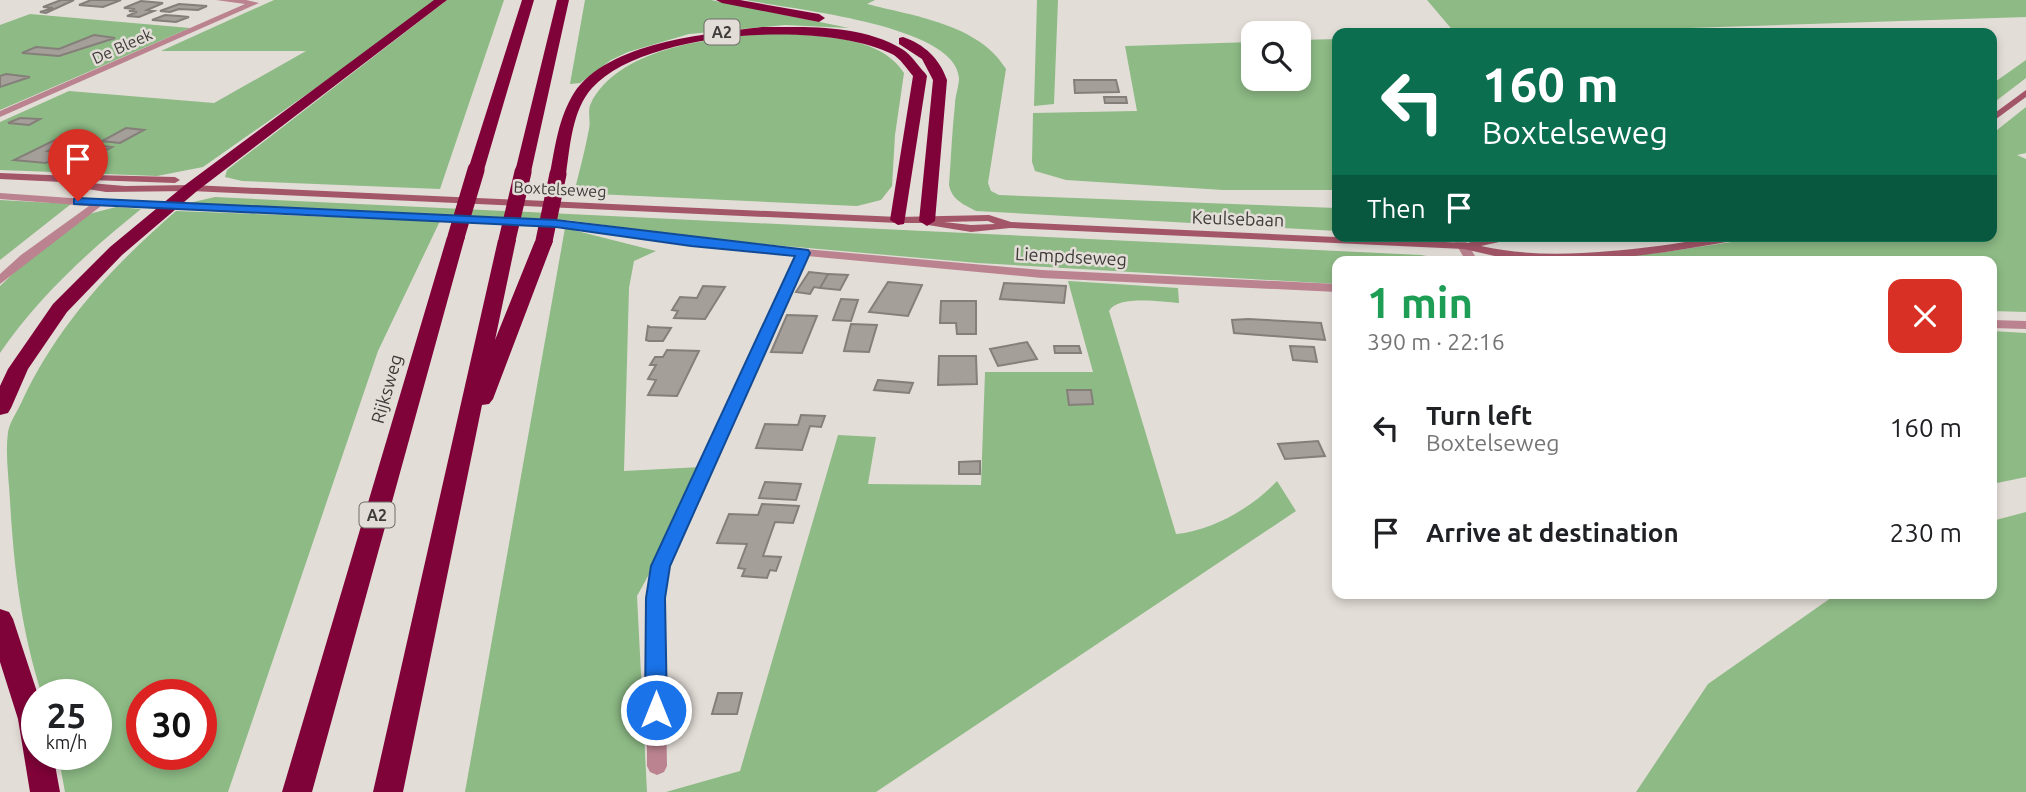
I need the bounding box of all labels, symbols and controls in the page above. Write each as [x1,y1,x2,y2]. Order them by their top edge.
road number: A2 [704,20,740,44]
map controls [1241,21,1311,91]
button: search [1241,21,1311,91]
street label: De Bleek [89,25,155,67]
icon: left [1367,56,1458,147]
text: 160 m [1482,56,1619,111]
text: Boxtelseweg [1482,114,1668,150]
pin [48,129,108,201]
icon: arrive [59,140,97,178]
street label: Boxtelseweg [513,178,607,200]
icon: arrive [1440,189,1478,227]
text: Then [1367,194,1426,223]
street label: Keulsebaan [1191,206,1285,230]
street label: Liempdseweg [1015,243,1128,269]
text: 1 min [1367,279,1473,326]
button: close [1888,279,1962,353]
text: 390 m · 22:16 [1367,329,1505,354]
street label: Rijksweg [367,352,405,426]
text: Turn left [1426,401,1532,430]
icon: left [1367,409,1405,447]
text: 160 m [1890,413,1962,442]
text: Boxtelseweg [1426,430,1560,455]
road number: A2 [360,502,394,528]
icon: arrive [1367,514,1405,552]
text: Arrive at destination [1426,518,1679,547]
text: 230 m [1890,518,1962,547]
position arrow [619,673,693,747]
speed limit sign: 30 [126,679,217,770]
text: 25 [47,695,86,735]
text: km/h [46,732,87,752]

